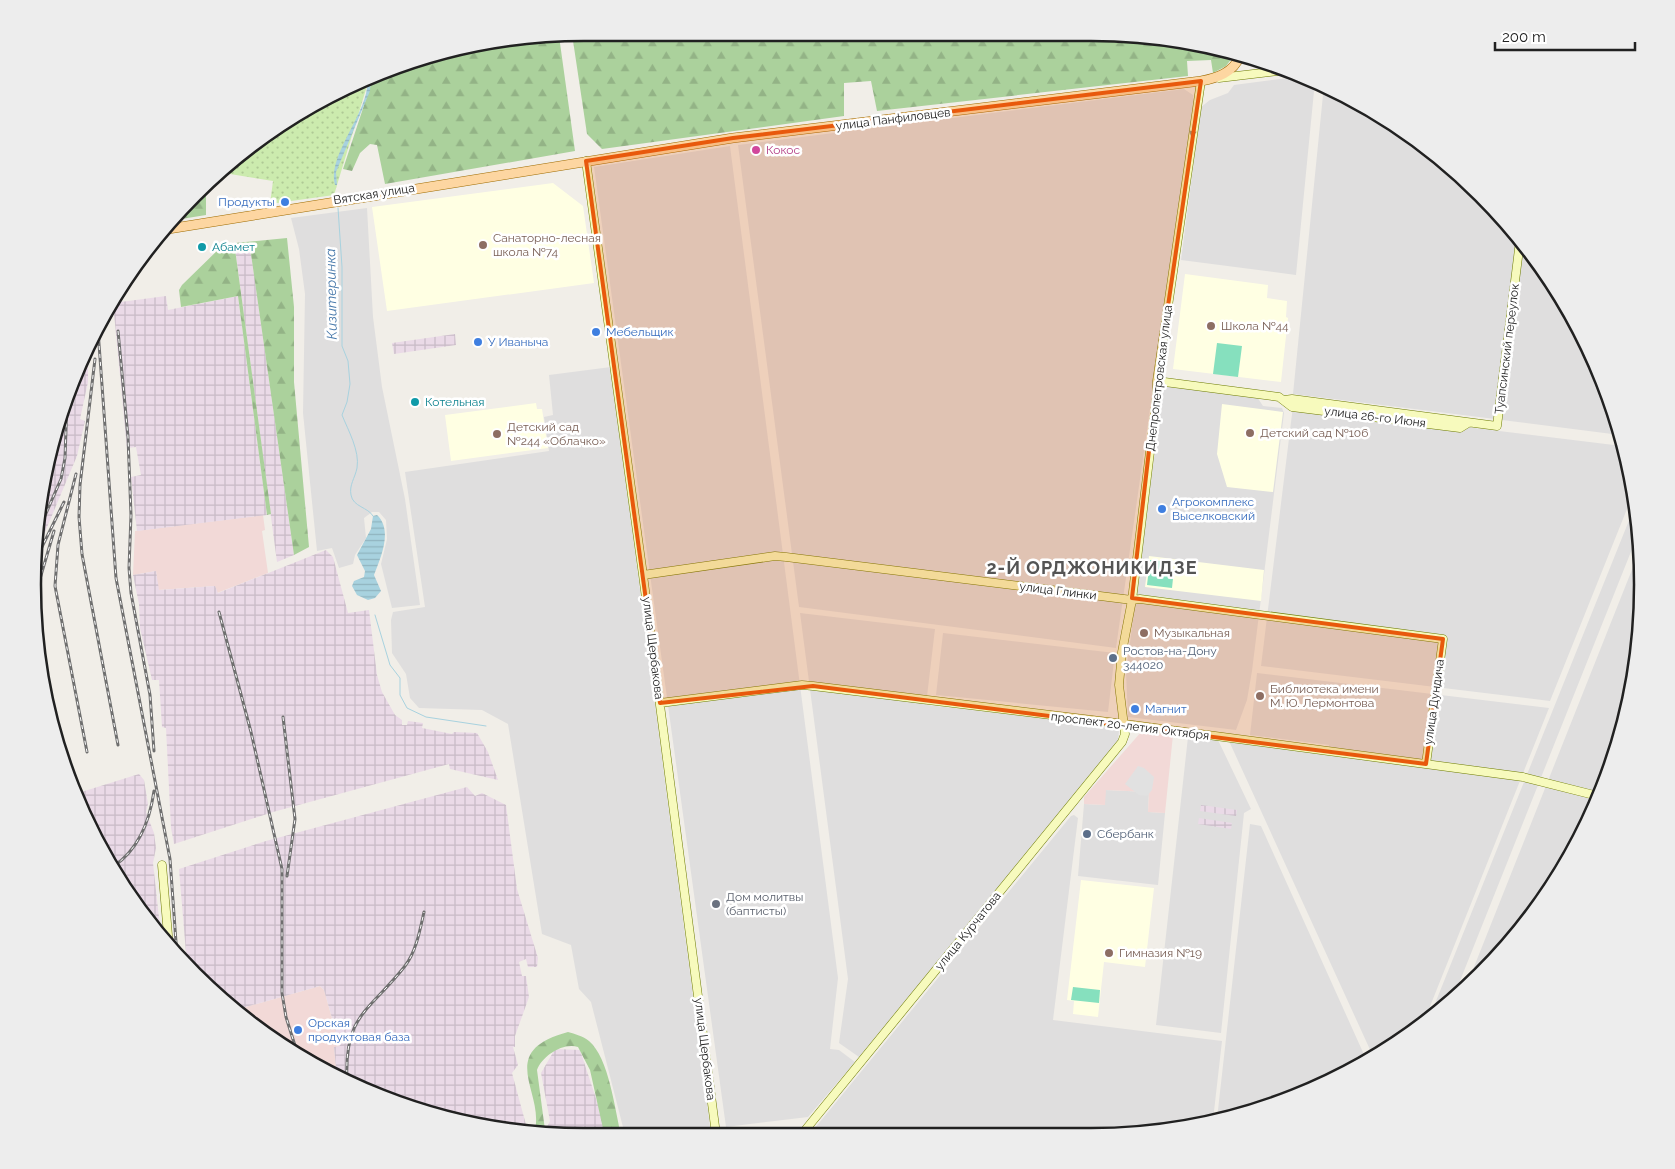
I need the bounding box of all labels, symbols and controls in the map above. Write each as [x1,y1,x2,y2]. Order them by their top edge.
scale bar [1495,20,1635,52]
text: 200 m [1502,28,1546,46]
street label: улица Панфиловцев [835,105,951,133]
one-way arrow [1189,122,1197,138]
place label: Кокос [766,143,800,157]
marker: Кокос [750,144,762,156]
street label: Вятская улица [332,181,416,207]
place label: Продукты [218,195,275,209]
marker: Продукты [279,196,291,208]
place label: Санаторно-лесная школа №74 [493,231,601,259]
marker: Санаторно-лесная школа №74 [477,239,489,251]
place label: Абамет [212,240,255,254]
marker: Абамет [196,241,208,253]
water label: Кизитеринка [322,248,340,340]
street label: Туапсинский переулок [1492,283,1522,415]
street label: Днепропетровская улица [1143,304,1175,452]
place label: Школа №44 [1221,319,1289,333]
marker: Школа №44 [1205,320,1217,332]
place label: Мебельщик [606,325,674,339]
marker: Мебельщик [590,326,602,338]
place label: У Иваныча [488,335,548,349]
marker: У Иваныча [472,336,484,348]
place label: Котельная [425,395,485,409]
marker: Котельная [409,396,421,408]
street label: улица 26-го Июня [1323,404,1427,430]
place label: Детский сад №244 «Облачко» [507,420,606,448]
place label: Детский сад №106 [1260,426,1368,440]
marker: Детский сад №106 [1244,427,1256,439]
marker: Детский сад №244 «Облачко» [491,428,503,440]
place label: Агрокомплекс Выселковский [1172,495,1255,523]
marker: Агрокомплекс Выселковский [1156,503,1168,515]
district label: 2-Й ОРДЖОНИКИДЗЕ [986,557,1198,578]
street label: улица Глинки [1019,579,1097,603]
street label: улица Щербакова [640,596,666,700]
place label: Музыкальная [1154,626,1230,640]
marker: Музыкальная [1138,627,1150,639]
place label: Ростов-на-Дону 344020 [1123,644,1217,672]
marker: Ростов-на-Дону 344020 [1107,652,1119,664]
street label: улица Дундича [1421,658,1447,746]
place label: Библиотека имени М. Ю. Лермонтова [1270,682,1379,710]
marker: Библиотека имени М. Ю. Лермонтова [1254,690,1266,702]
place label: Магнит [1145,702,1187,716]
marker: Магнит [1129,703,1141,715]
street label: проспект 20-летия Октября [1050,709,1210,743]
place label: Сбербанк [1097,827,1154,841]
marker: Сбербанк [1081,828,1093,840]
street label: улица Курчатова [932,889,1004,973]
place label: Дом молитвы (баптисты) [726,890,803,918]
marker: Дом молитвы (баптисты) [710,898,722,910]
place label: Гимназия №19 [1119,946,1202,960]
marker: Гимназия №19 [1103,947,1115,959]
street label: улица Щербакова [692,997,718,1101]
place label: Орская продуктовая база [308,1016,410,1044]
marker: Орская продуктовая база [292,1024,304,1036]

